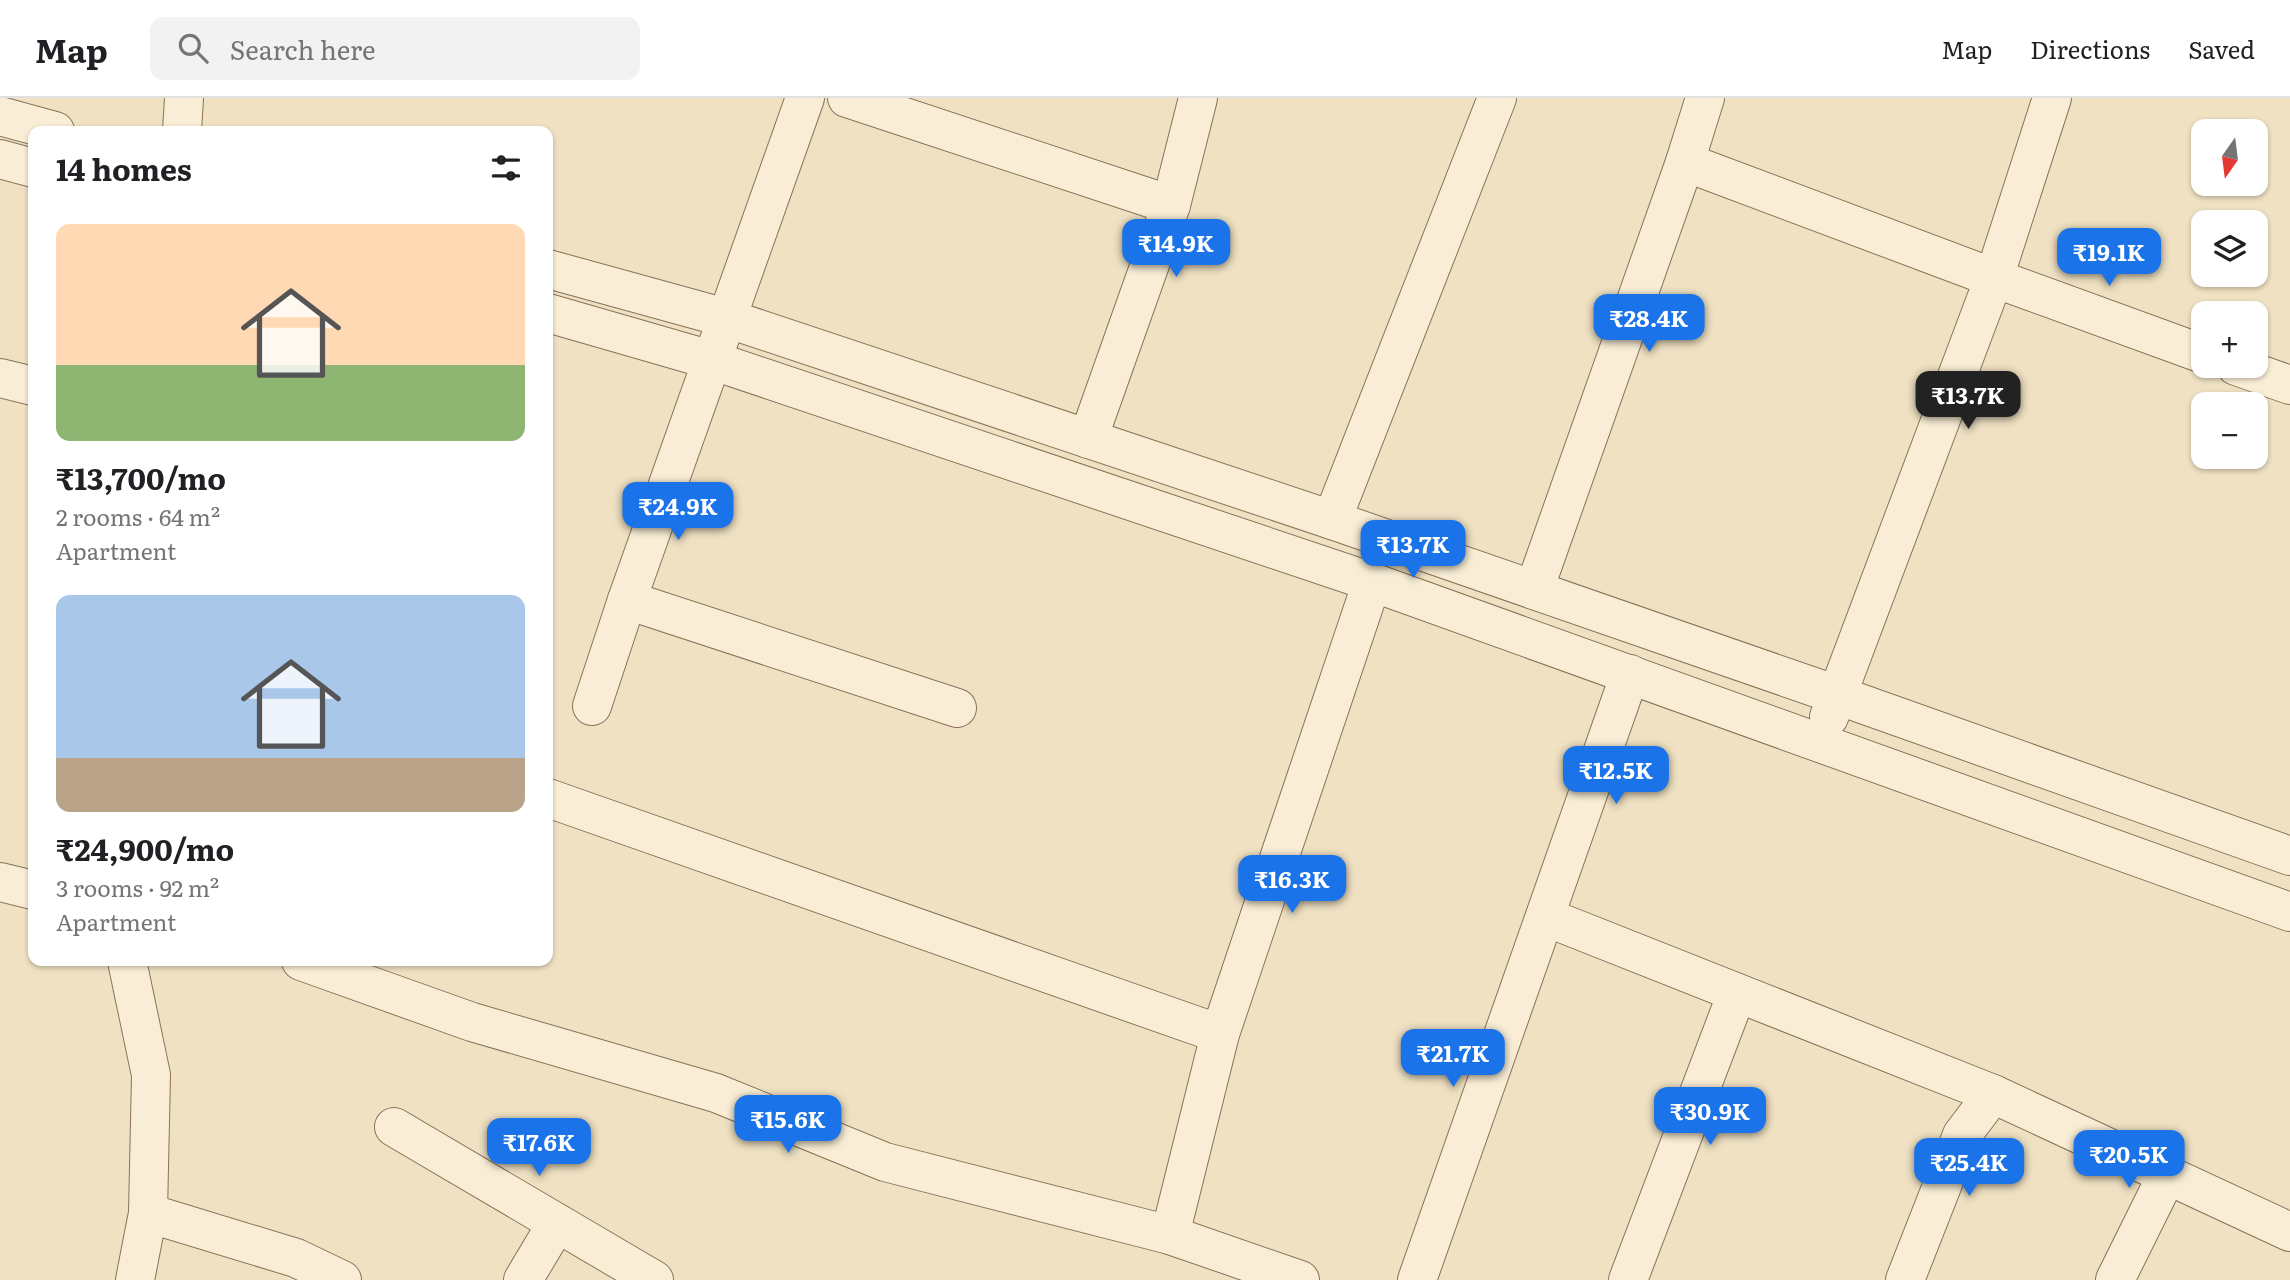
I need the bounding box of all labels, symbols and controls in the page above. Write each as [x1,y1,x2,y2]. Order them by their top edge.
search box [150,17,640,80]
text: Map [35,24,108,73]
icon: search [174,29,212,67]
text: Search here [230,29,376,68]
text: Map [1941,31,1992,66]
text: Directions [2030,31,2150,66]
text: Saved [2188,31,2255,66]
north arrow [2191,119,2268,196]
map controls [2191,119,2268,469]
text: 14 homes [56,146,192,190]
icon: filters [487,149,525,187]
button: layers [2191,210,2268,287]
pin: ₹14.9K [1119,220,1233,279]
text: ₹14.9K [1138,225,1214,259]
pin: ₹19.1K [2052,228,2166,288]
text: ₹19.1K [2073,234,2145,268]
icon: home [228,270,354,396]
pin: ₹28.4K [1592,294,1706,354]
text: ₹28.4K [1610,300,1688,334]
button: + [2191,301,2268,378]
pin: ₹13.7K [1911,372,2025,431]
text: ₹13.7K [1932,377,2004,411]
button: − [2191,392,2268,469]
text: ₹13,700/mo [56,455,226,499]
pin: ₹24.9K [621,482,735,542]
text: ₹24.9K [638,488,718,522]
text: 2 rooms · 64 m² [56,499,220,533]
pin: ₹13.7K [1356,520,1470,580]
text: ₹13.7K [1377,526,1449,560]
text: Apartment [56,533,176,567]
icon: home [228,641,354,767]
pin: ₹12.5K [1559,746,1673,806]
text: ₹12.5K [1579,752,1653,786]
text: ₹24,900/mo [56,826,234,870]
pin: ₹16.3K [1235,856,1349,915]
text: ₹16.3K [1254,861,1330,895]
text: 3 rooms · 92 m² [56,870,219,904]
text: Apartment [56,904,176,938]
pin: ₹21.7K [1396,1030,1510,1089]
text: ₹21.7K [1417,1035,1489,1069]
pin: ₹30.9K [1653,1088,1767,1147]
text: ₹30.9K [1670,1093,1750,1127]
pin: ₹15.6K [731,1096,845,1155]
text: ₹15.6K [750,1101,826,1135]
pin: ₹17.6K [482,1118,596,1178]
text: ₹17.6K [503,1124,575,1158]
pin: ₹20.5K [2072,1130,2186,1190]
text: ₹20.5K [2090,1136,2168,1170]
pin: ₹25.4K [1912,1138,2026,1198]
text: ₹25.4K [1930,1144,2008,1178]

